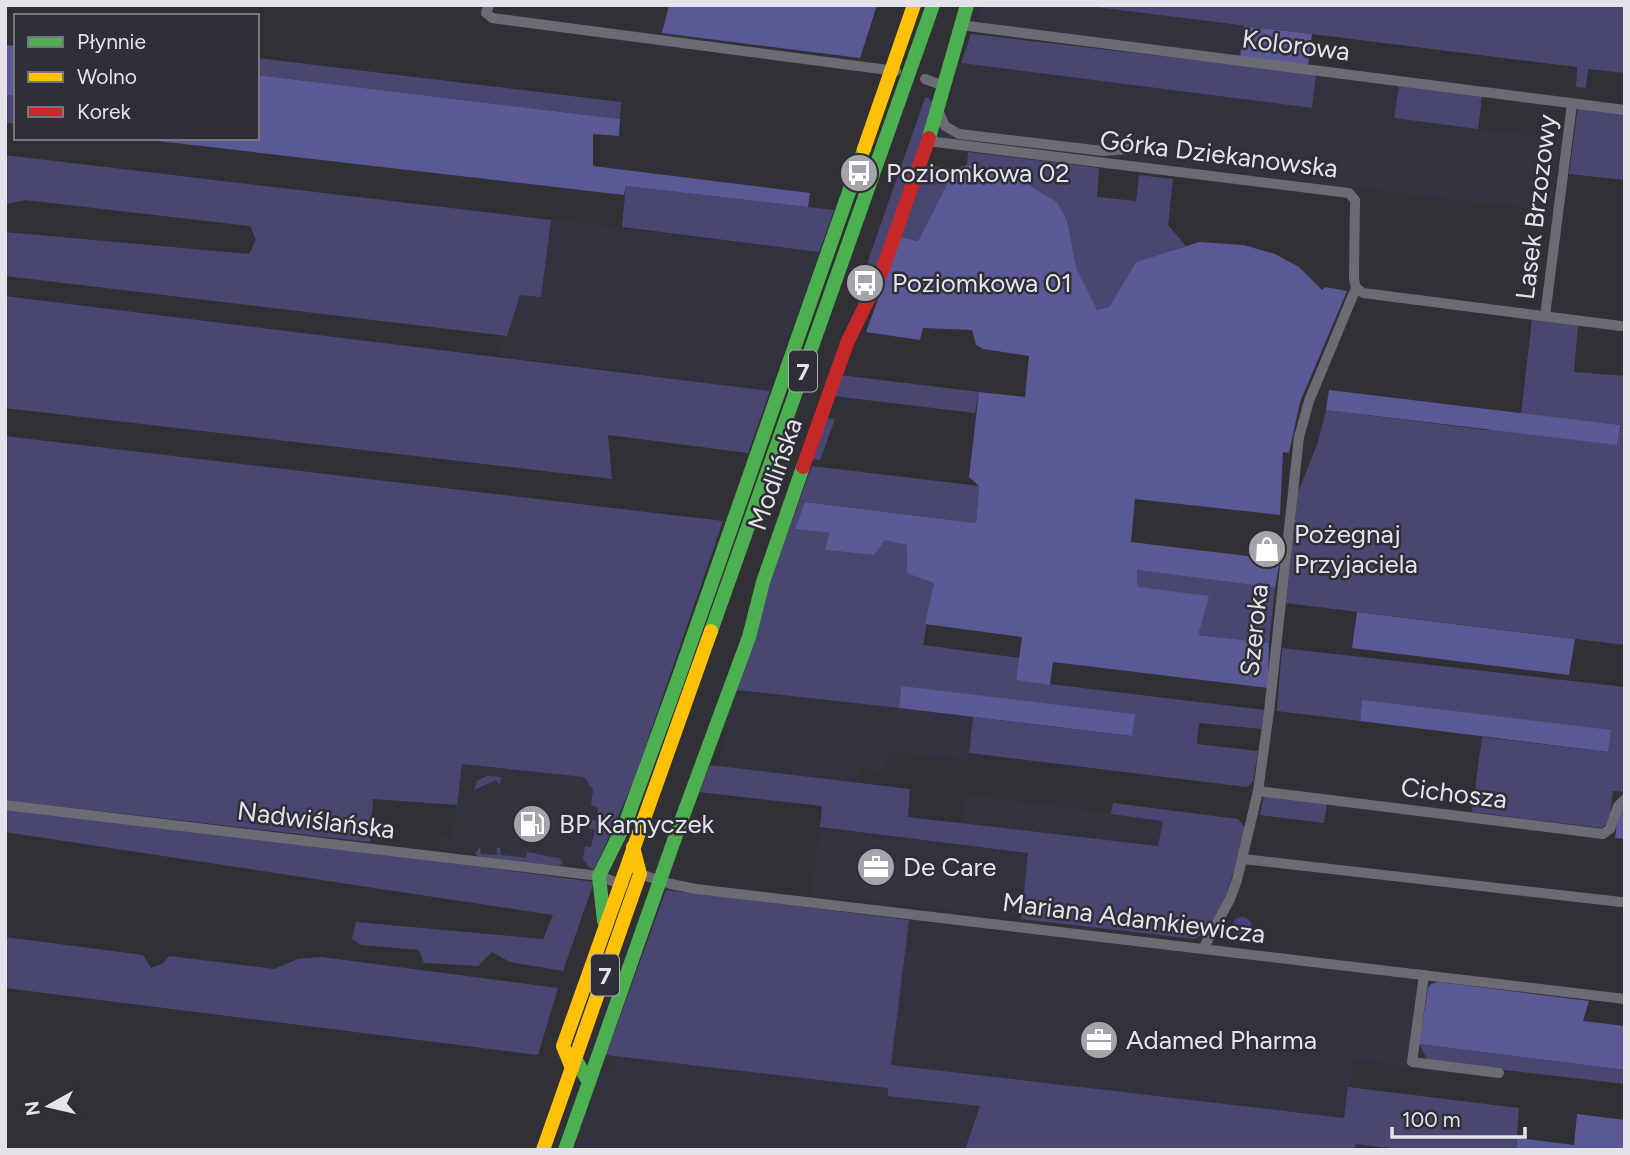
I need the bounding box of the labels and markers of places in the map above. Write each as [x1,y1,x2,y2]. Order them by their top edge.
bus stop icon: Poziomkowa 02 [838,152,880,194]
place label: Poziomkowa 02 [886,157,1070,189]
bus stop icon: Poziomkowa 01 [844,262,886,304]
place label: Poziomkowa 01 [892,267,1072,299]
place label: Pożegnaj Przyjaciela [1294,518,1418,580]
shop icon: Pożegnaj Przyjaciela [1246,528,1288,570]
fuel station icon: BP Kamyczek [511,803,553,845]
place label: BP Kamyczek [559,808,715,840]
office icon: De Care [855,846,897,888]
place label: De Care [903,851,997,883]
office icon: Adamed Pharma [1078,1019,1120,1061]
place label: Adamed Pharma [1126,1024,1317,1056]

